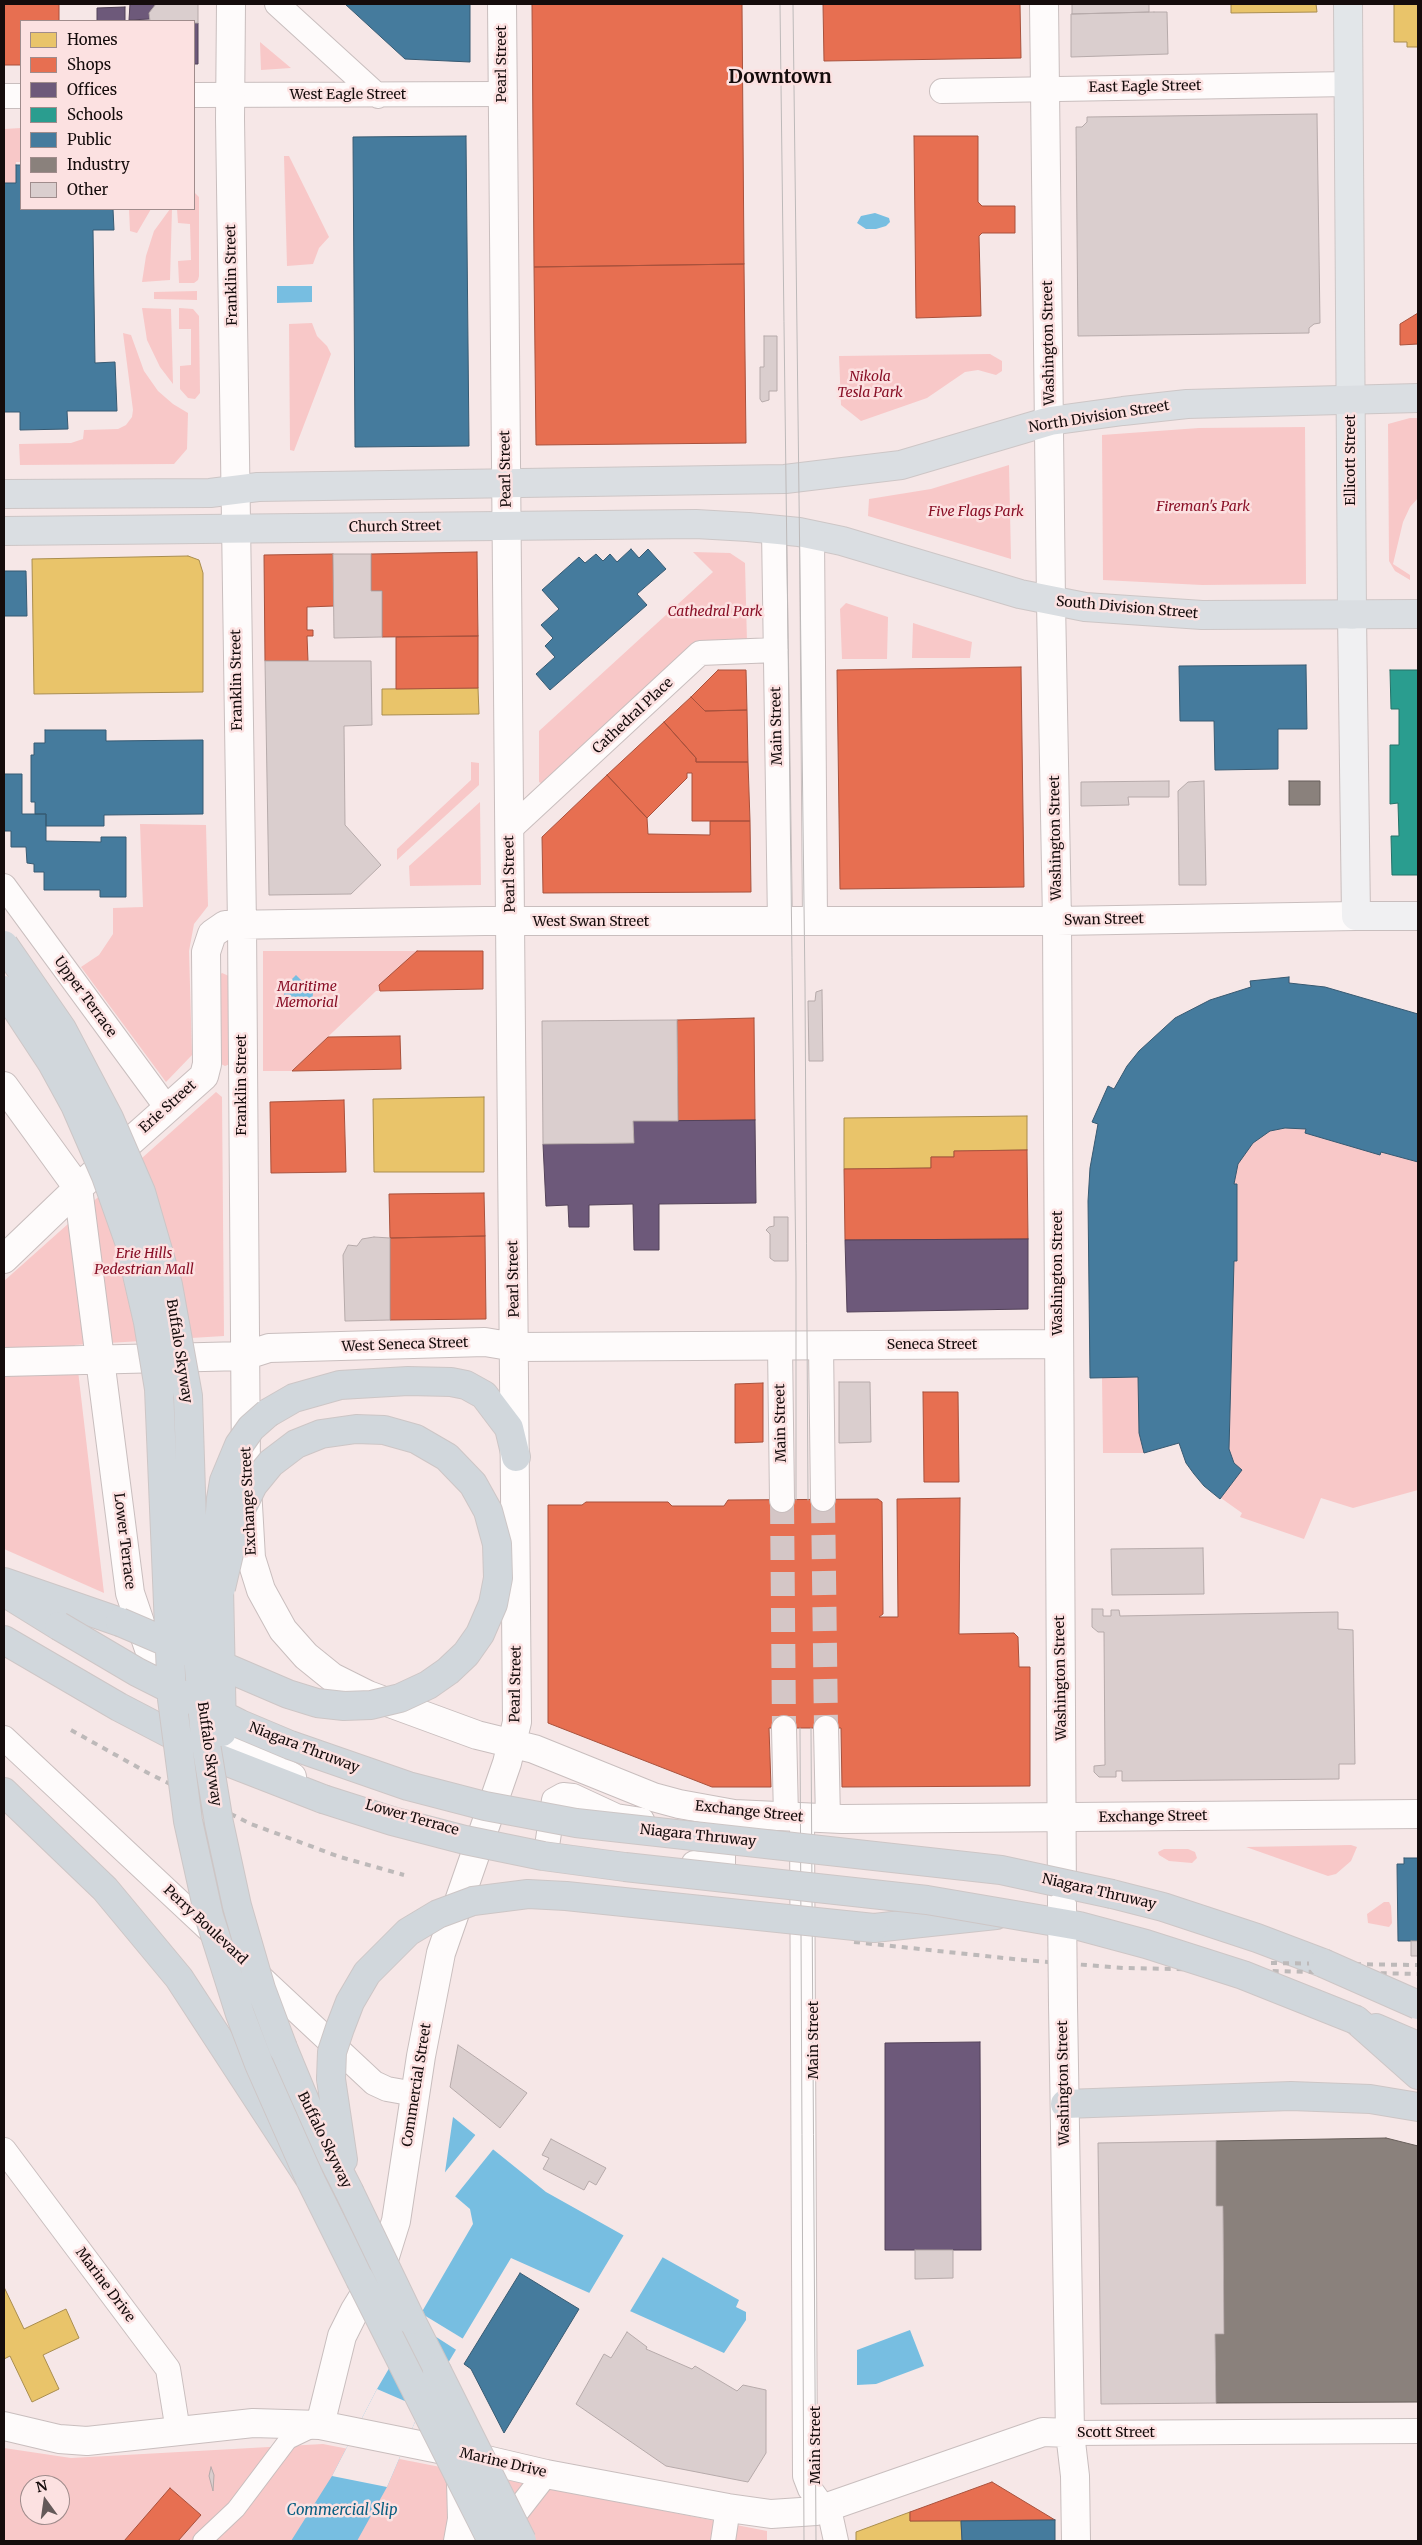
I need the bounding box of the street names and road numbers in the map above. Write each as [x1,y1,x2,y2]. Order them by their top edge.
street label: Pearl Street [494,25,510,103]
street label: East Eagle Street [1088,78,1202,96]
street label: West Eagle Street [290,87,406,103]
street label: Franklin Street [223,224,241,326]
street label: Washington Street [1040,280,1058,406]
street label: North Division Street [1027,398,1171,436]
street label: Ellicott Street [1343,414,1359,506]
street label: Pearl Street [497,430,515,508]
street label: Church Street [349,518,441,536]
street label: South Division Street [1055,593,1199,623]
street label: Franklin Street [228,629,246,731]
street label: Cathedral Place [589,675,677,757]
street label: Main Street [768,687,786,765]
street label: Washington Street [1047,775,1065,901]
street label: Pearl Street [501,835,519,913]
street label: Swan Street [1064,911,1144,929]
street label: West Swan Street [533,914,649,930]
street label: Upper Terrace [50,953,120,1041]
street label: Franklin Street [234,1034,250,1136]
street label: Erie Street [136,1077,200,1137]
street label: Washington Street [1050,1210,1066,1336]
street label: Pearl Street [505,1240,523,1318]
street label: Buffalo Skyway [162,1298,196,1404]
street label: West Seneca Street [341,1334,469,1356]
street label: Seneca Street [887,1337,977,1353]
street label: Main Street [772,1384,790,1462]
street label: Exchange Street [238,1446,260,1556]
street label: Lower Terrace [110,1492,138,1590]
street label: Washington Street [1052,1615,1070,1741]
street label: Pearl Street [507,1645,525,1723]
street label: Buffalo Skyway [193,1701,225,1807]
street label: Niagara Thruway [246,1719,362,1777]
street label: Lower Terrace [363,1797,461,1839]
street label: Exchange Street [694,1798,804,1826]
street label: Exchange Street [1098,1808,1208,1826]
street label: Niagara Thruway [639,1822,757,1850]
street label: Niagara Thruway [1040,1871,1158,1913]
street label: Perry Boulevard [160,1882,250,1968]
street label: Main Street [806,2001,822,2079]
street label: Washington Street [1055,2020,1073,2146]
street label: Commercial Street [399,2022,435,2148]
street label: Buffalo Skyway [293,2089,355,2191]
street label: Marine Drive [72,2245,138,2325]
street label: Main Street [808,2406,824,2484]
street label: Scott Street [1077,2425,1155,2441]
street label: Marine Drive [458,2445,548,2481]

